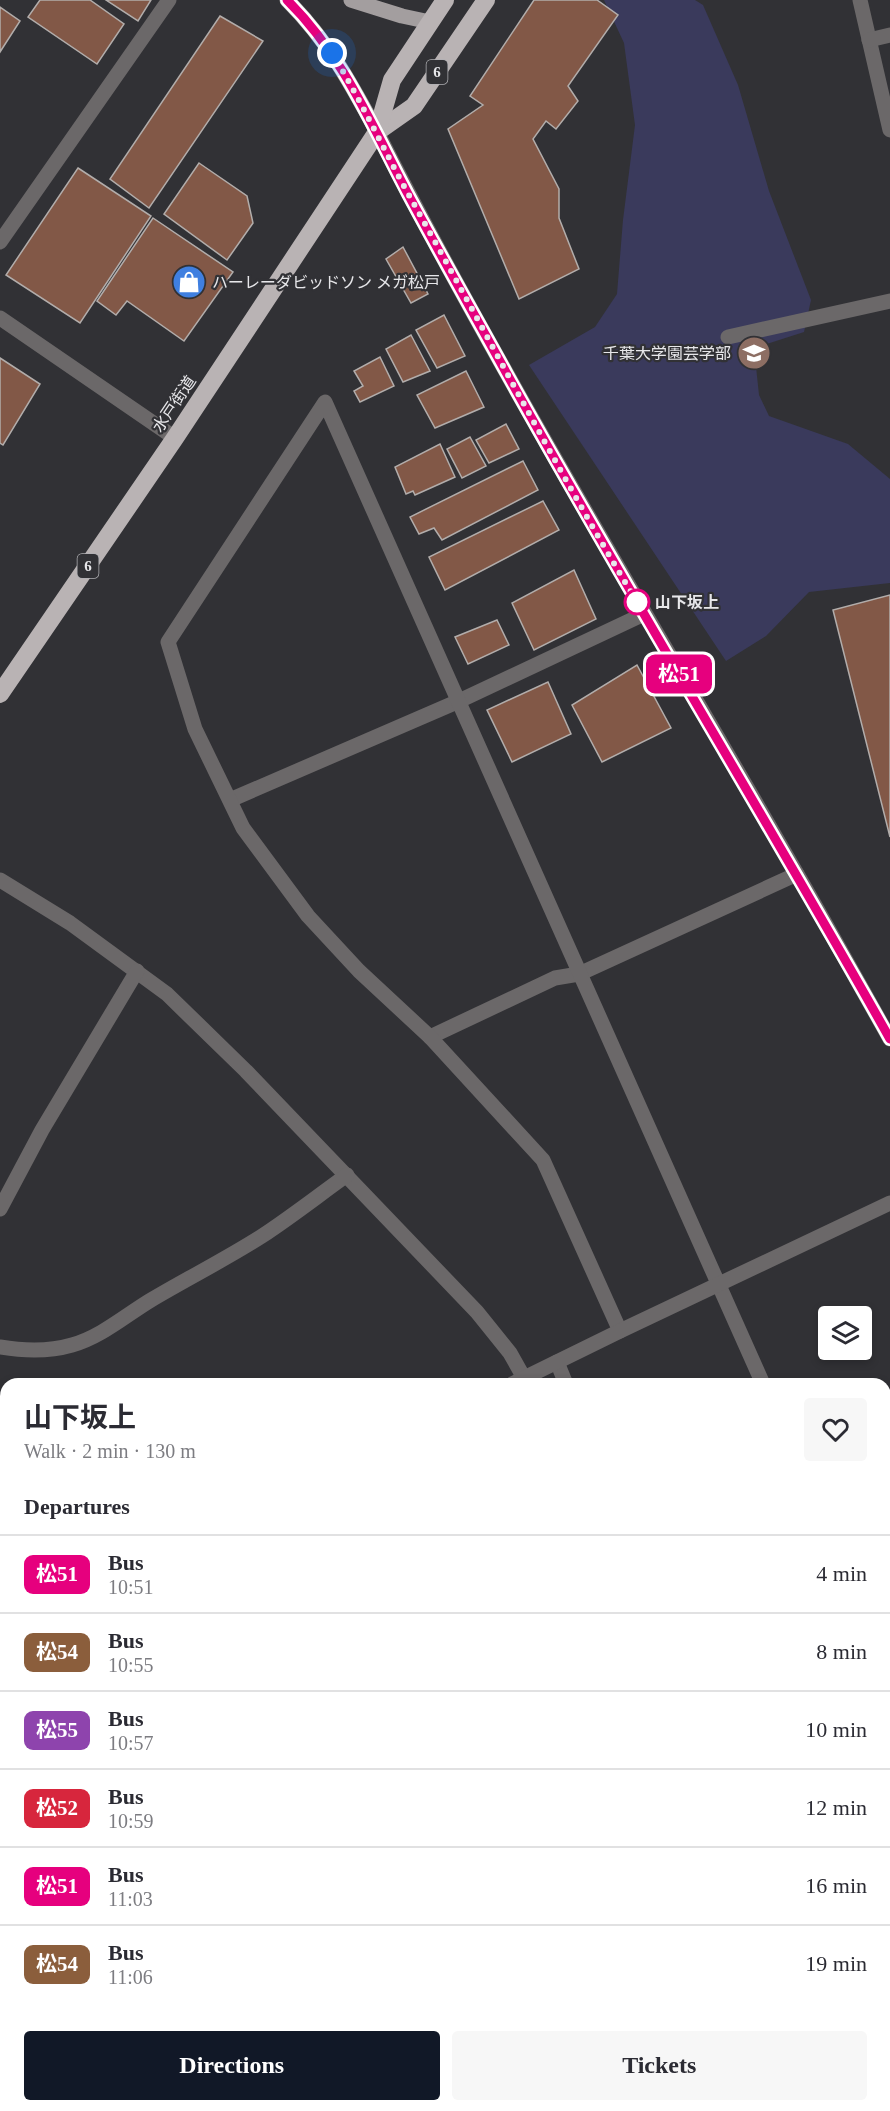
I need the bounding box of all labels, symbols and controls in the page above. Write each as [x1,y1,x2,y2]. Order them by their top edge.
your location [317,38,347,68]
road number: 6 [426,60,448,84]
shop icon: ハーレーダビッドソン メガ松戸 [171,264,207,300]
place label: ハーレーダビッドソン メガ松戸 [212,274,440,291]
school or university icon: 千葉大学園芸学部 [736,335,772,371]
place label: 千葉大学園芸学部 [603,345,731,362]
street label: 水戸街道 [149,373,199,435]
road number: 6 [78,554,98,578]
marker: 山下坂上 [624,589,650,615]
place label: 山下坂上 [655,594,719,611]
line badge: 松51 [644,654,714,694]
text: 松51 [658,662,700,686]
map controls [818,1306,872,1360]
button: layers [818,1306,872,1360]
button: heart [804,1398,867,1461]
text: 山下坂上 [24,1402,136,1433]
text: Walk · 2 min · 130 m [24,1440,196,1462]
text: Departures [24,1494,130,1519]
text: Bus [108,1550,143,1575]
text: 4 min [816,1561,867,1586]
text: 松51 [36,1562,78,1586]
text: 10:51 [108,1576,154,1598]
text: Bus [108,1628,143,1653]
text: 8 min [816,1639,867,1664]
text: 松54 [36,1640,78,1664]
text: 10:55 [108,1654,154,1676]
text: Bus [108,1706,143,1731]
text: 10 min [805,1717,867,1742]
text: 松55 [36,1718,78,1742]
text: 10:57 [108,1732,154,1754]
text: Bus [108,1784,143,1809]
text: 12 min [805,1795,867,1820]
text: 松52 [36,1796,78,1820]
text: 10:59 [108,1810,154,1832]
text: Bus [108,1862,143,1887]
text: 16 min [805,1873,867,1898]
text: 松51 [36,1874,78,1898]
text: 11:03 [108,1888,153,1910]
text: Bus [108,1940,143,1965]
text: 19 min [805,1951,867,1976]
text: 松54 [36,1952,78,1976]
text: 11:06 [108,1966,153,1988]
button: Directions [24,2031,440,2100]
button: Tickets [452,2031,867,2100]

